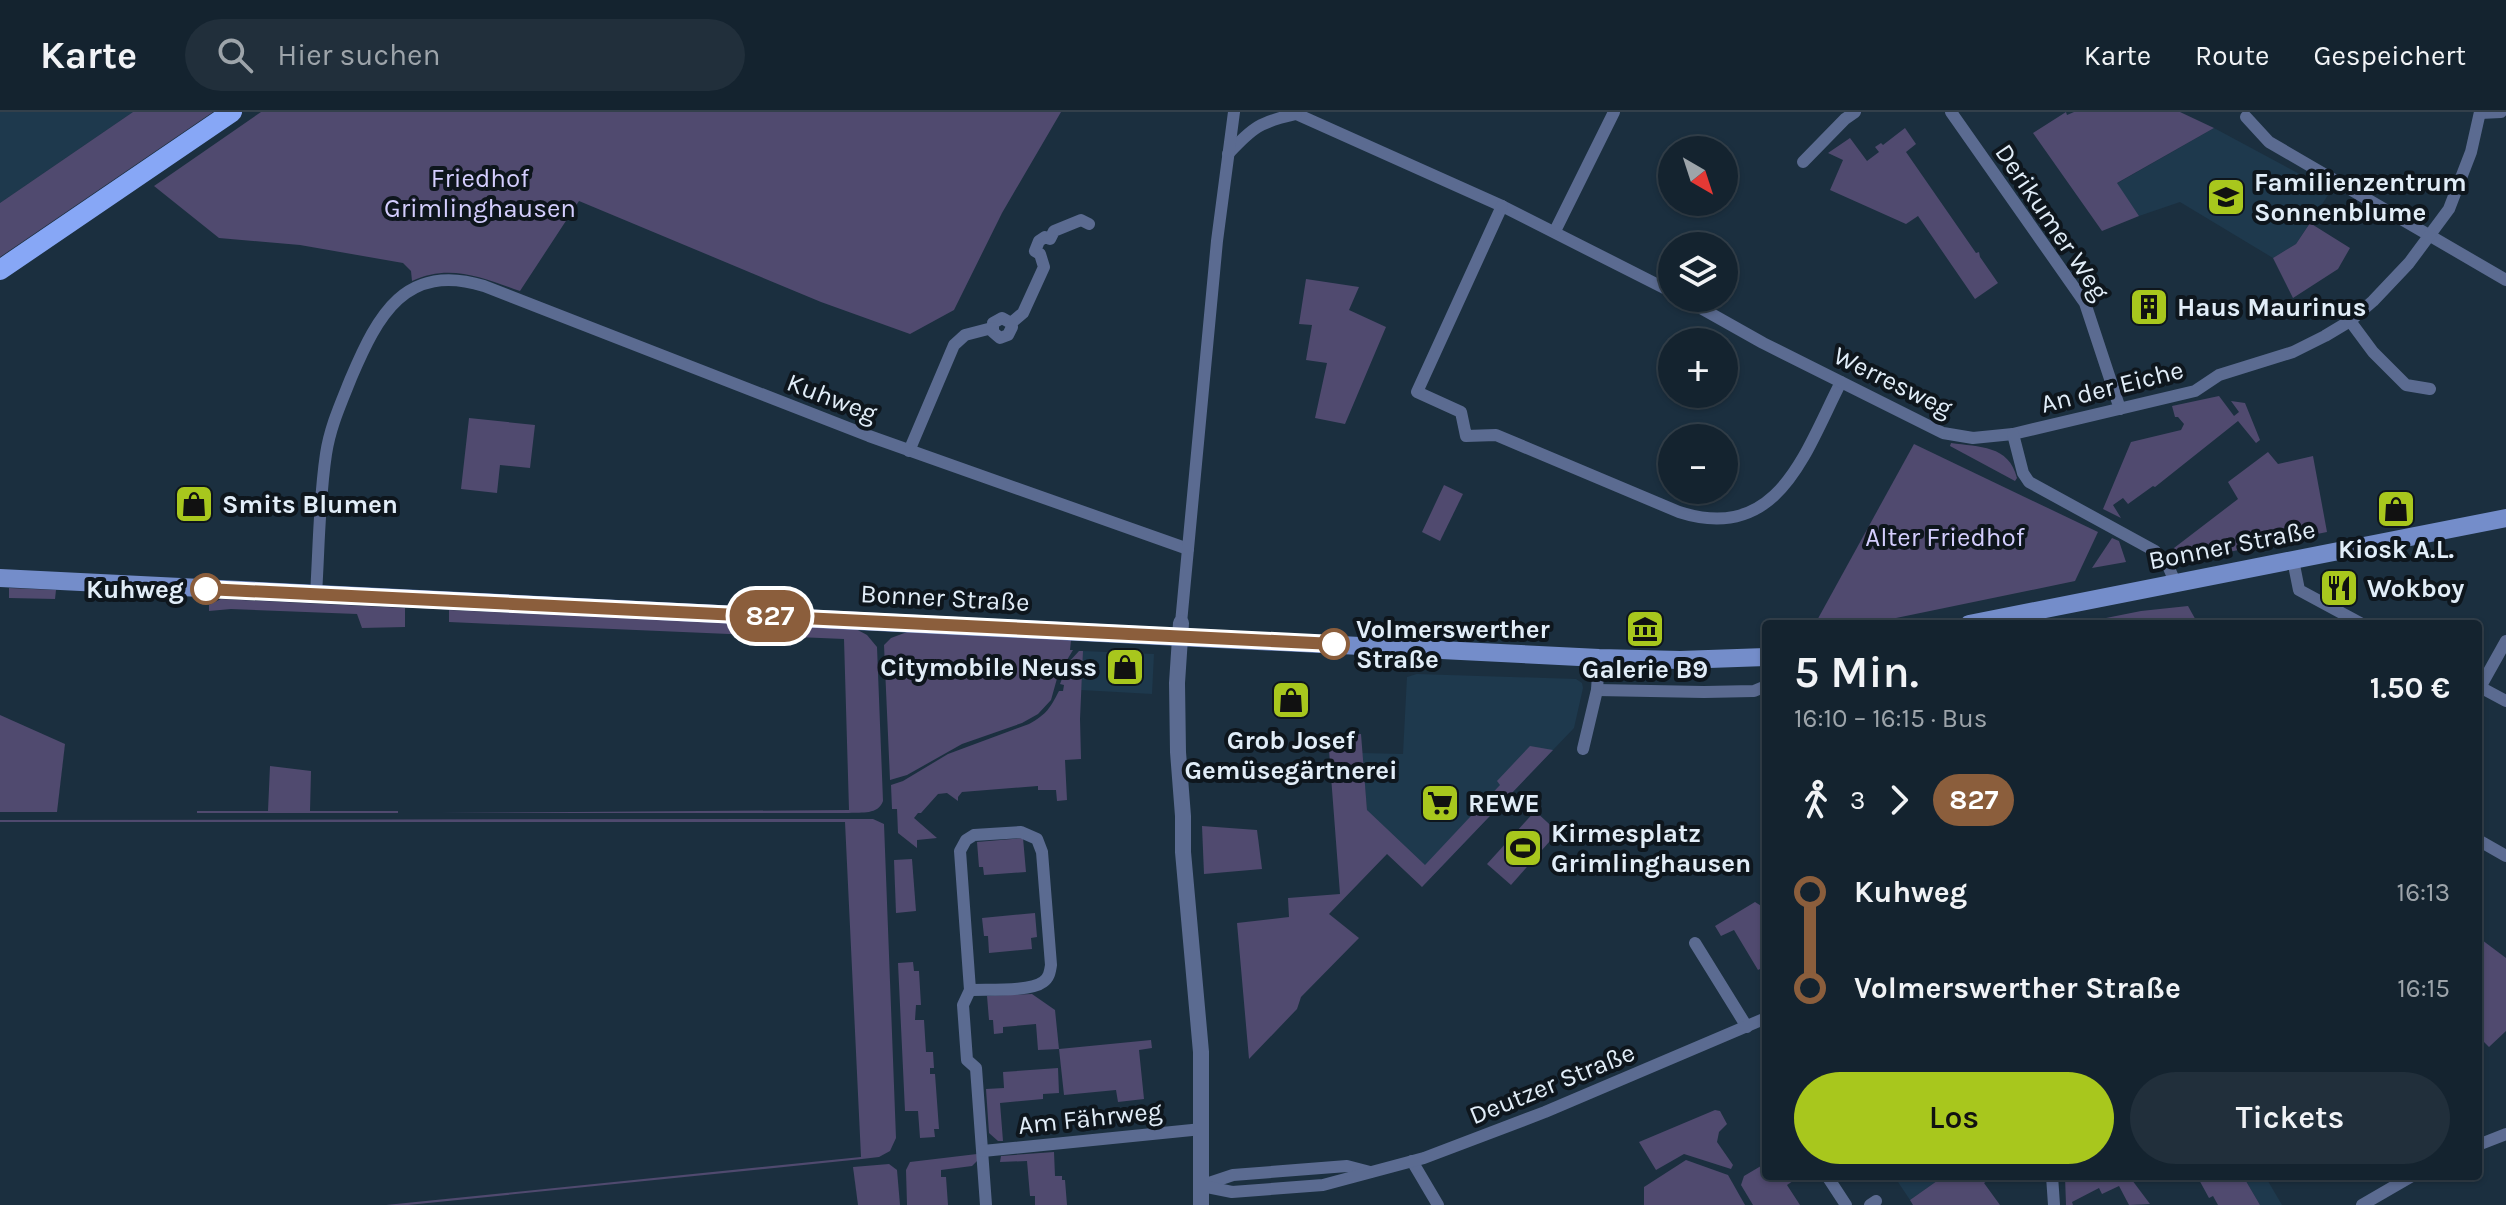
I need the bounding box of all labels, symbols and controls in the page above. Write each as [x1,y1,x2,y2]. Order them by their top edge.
search box [185,19,745,91]
text: Karte [40,33,137,78]
icon: search [213,33,257,77]
text: Hier suchen [277,37,441,73]
text: Karte [2084,39,2151,72]
text: Route [2195,39,2269,72]
text: Gespeichert [2313,39,2466,72]
north arrow [1658,136,1738,216]
map controls [1658,136,1738,504]
street label: Derikumer Weg [1988,138,2116,306]
park label: Friedhof Grimlinghausen [384,163,576,224]
place label: Familienzentrum Sonnenblume [2254,167,2467,228]
school or university icon: Familienzentrum Sonnenblume [2205,176,2247,218]
button: layers [1658,232,1738,312]
building icon: Haus Maurinus [2128,286,2170,328]
place label: Haus Maurinus [2177,292,2366,323]
button: + [1658,328,1738,408]
street label: Werresweg [1828,340,1958,424]
street label: An der Eiche [2037,354,2187,420]
street label: Kuhweg [783,367,882,429]
button: − [1658,424,1738,504]
shop icon: Smits Blumen [173,483,215,525]
shop icon: Kiosk A.L. [2375,488,2417,530]
place label: Smits Blumen [222,489,398,520]
street label: Bonner Straße [2146,514,2318,576]
park label: Alter Friedhof [1865,522,2026,553]
place label: Kiosk A.L. [2338,534,2454,565]
restaurant icon: Wokboy [2318,567,2360,609]
place label: Wokboy [2367,573,2464,604]
place label: Kuhweg [86,574,184,605]
marker: Kuhweg [191,574,221,604]
street label: Bonner Straße [860,578,1030,618]
line badge: 827 [724,590,816,642]
text: 827 [746,599,794,632]
museum icon: Galerie B9 [1624,608,1666,650]
place label: Volmerswerther Straße [1356,614,1551,675]
marker: Volmerswerther Straße [1319,629,1349,659]
shop icon: Citymobile Neuss [1104,646,1146,688]
text: 5 Min. [1794,647,1919,698]
place label: Citymobile Neuss [880,652,1097,683]
place label: Galerie B9 [1582,654,1708,685]
text: 1.50 € [2370,670,2450,706]
shop icon: Grob Josef Gemüsegärtnerei [1270,679,1312,721]
text: 16:10 – 16:15 · Bus [1794,703,1987,734]
place label: Grob Josef Gemüsegärtnerei [1184,725,1398,786]
icon: walk [1794,778,1838,822]
icon: forward [1877,778,1921,822]
supermarket icon: REWE [1419,782,1461,824]
text: 827 [1949,783,1998,816]
text: 3 [1850,785,1865,816]
place label: REWE [1468,788,1540,819]
place label: Kirmesplatz Grimlinghausen [1551,818,1751,879]
sports icon: Kirmesplatz Grimlinghausen [1502,827,1544,869]
text: Kuhweg [1854,874,1967,910]
text: 16:13 [2397,877,2450,908]
text: Volmerswerther Straße [1854,970,2181,1006]
text: 16:15 [2397,973,2450,1004]
street label: Deutzer Straße [1465,1037,1639,1131]
button: Los [1794,1072,2114,1164]
button: Tickets [2130,1072,2450,1164]
street label: Am Fährweg [1016,1095,1164,1141]

